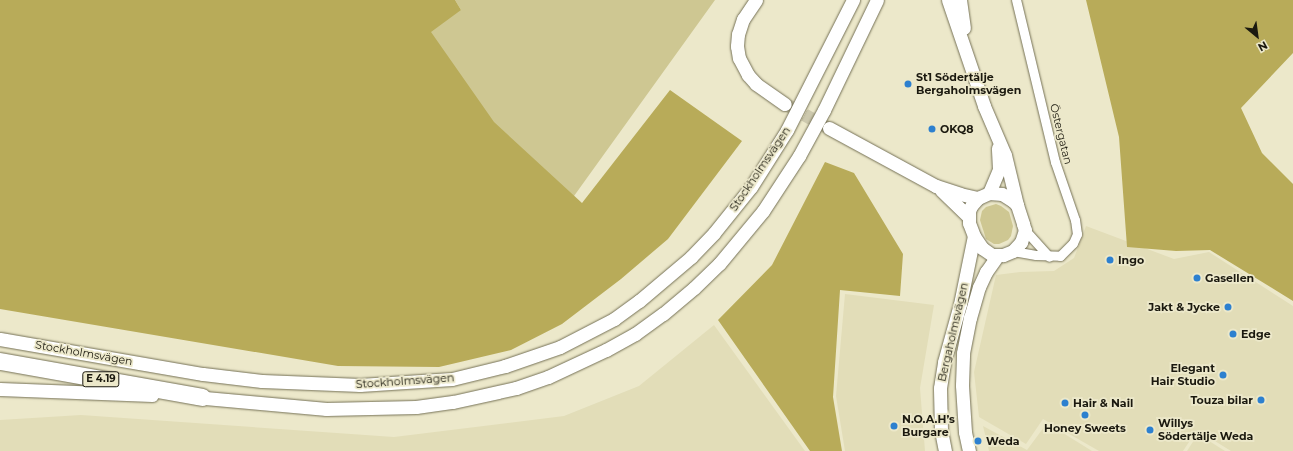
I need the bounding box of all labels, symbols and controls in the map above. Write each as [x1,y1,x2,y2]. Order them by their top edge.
north arrow [1237,16,1277,56]
text: N [1256,38,1270,55]
place label: St1 Södertälje Bergaholmsvägen [916,71,1021,97]
marker: St1 Södertälje Bergaholmsvägen [903,79,913,89]
street label: Östergatan [1047,102,1075,166]
place label: OKQ8 [940,122,974,136]
street label: Stockholmsvägen [727,124,793,214]
marker: OKQ8 [927,124,937,134]
place label: Ingo [1118,253,1144,267]
marker: Ingo [1105,255,1115,265]
place label: Gasellen [1205,271,1254,285]
marker: Gasellen [1192,273,1202,283]
street label: Bergaholmsvägen [935,281,971,383]
place label: Jakt & Jycke [1148,300,1220,314]
marker: Jakt & Jycke [1223,302,1233,312]
place label: Edge [1241,327,1271,341]
marker: Edge [1228,329,1238,339]
street label: Stockholmsvägen [34,338,134,368]
place label: Elegant Hair Studio [1151,362,1215,388]
marker: Elegant Hair Studio [1218,370,1228,380]
road number: E 4.19 [82,371,120,387]
street label: Stockholmsvägen [355,371,455,391]
place label: Touza bilar [1190,393,1253,407]
marker: Touza bilar [1256,395,1266,405]
place label: Hair & Nail [1073,396,1133,410]
marker: Hair & Nail [1060,398,1070,408]
marker: Honey Sweets [1080,410,1090,420]
place label: N.O.A.H’s Burgare [902,413,955,439]
place label: Willys Södertälje Weda [1158,417,1253,443]
marker: N.O.A.H’s Burgare [889,421,899,431]
place label: Honey Sweets [1044,421,1126,435]
marker: Willys Södertälje Weda [1145,425,1155,435]
place label: Weda [986,434,1020,448]
marker: Weda [973,436,983,446]

